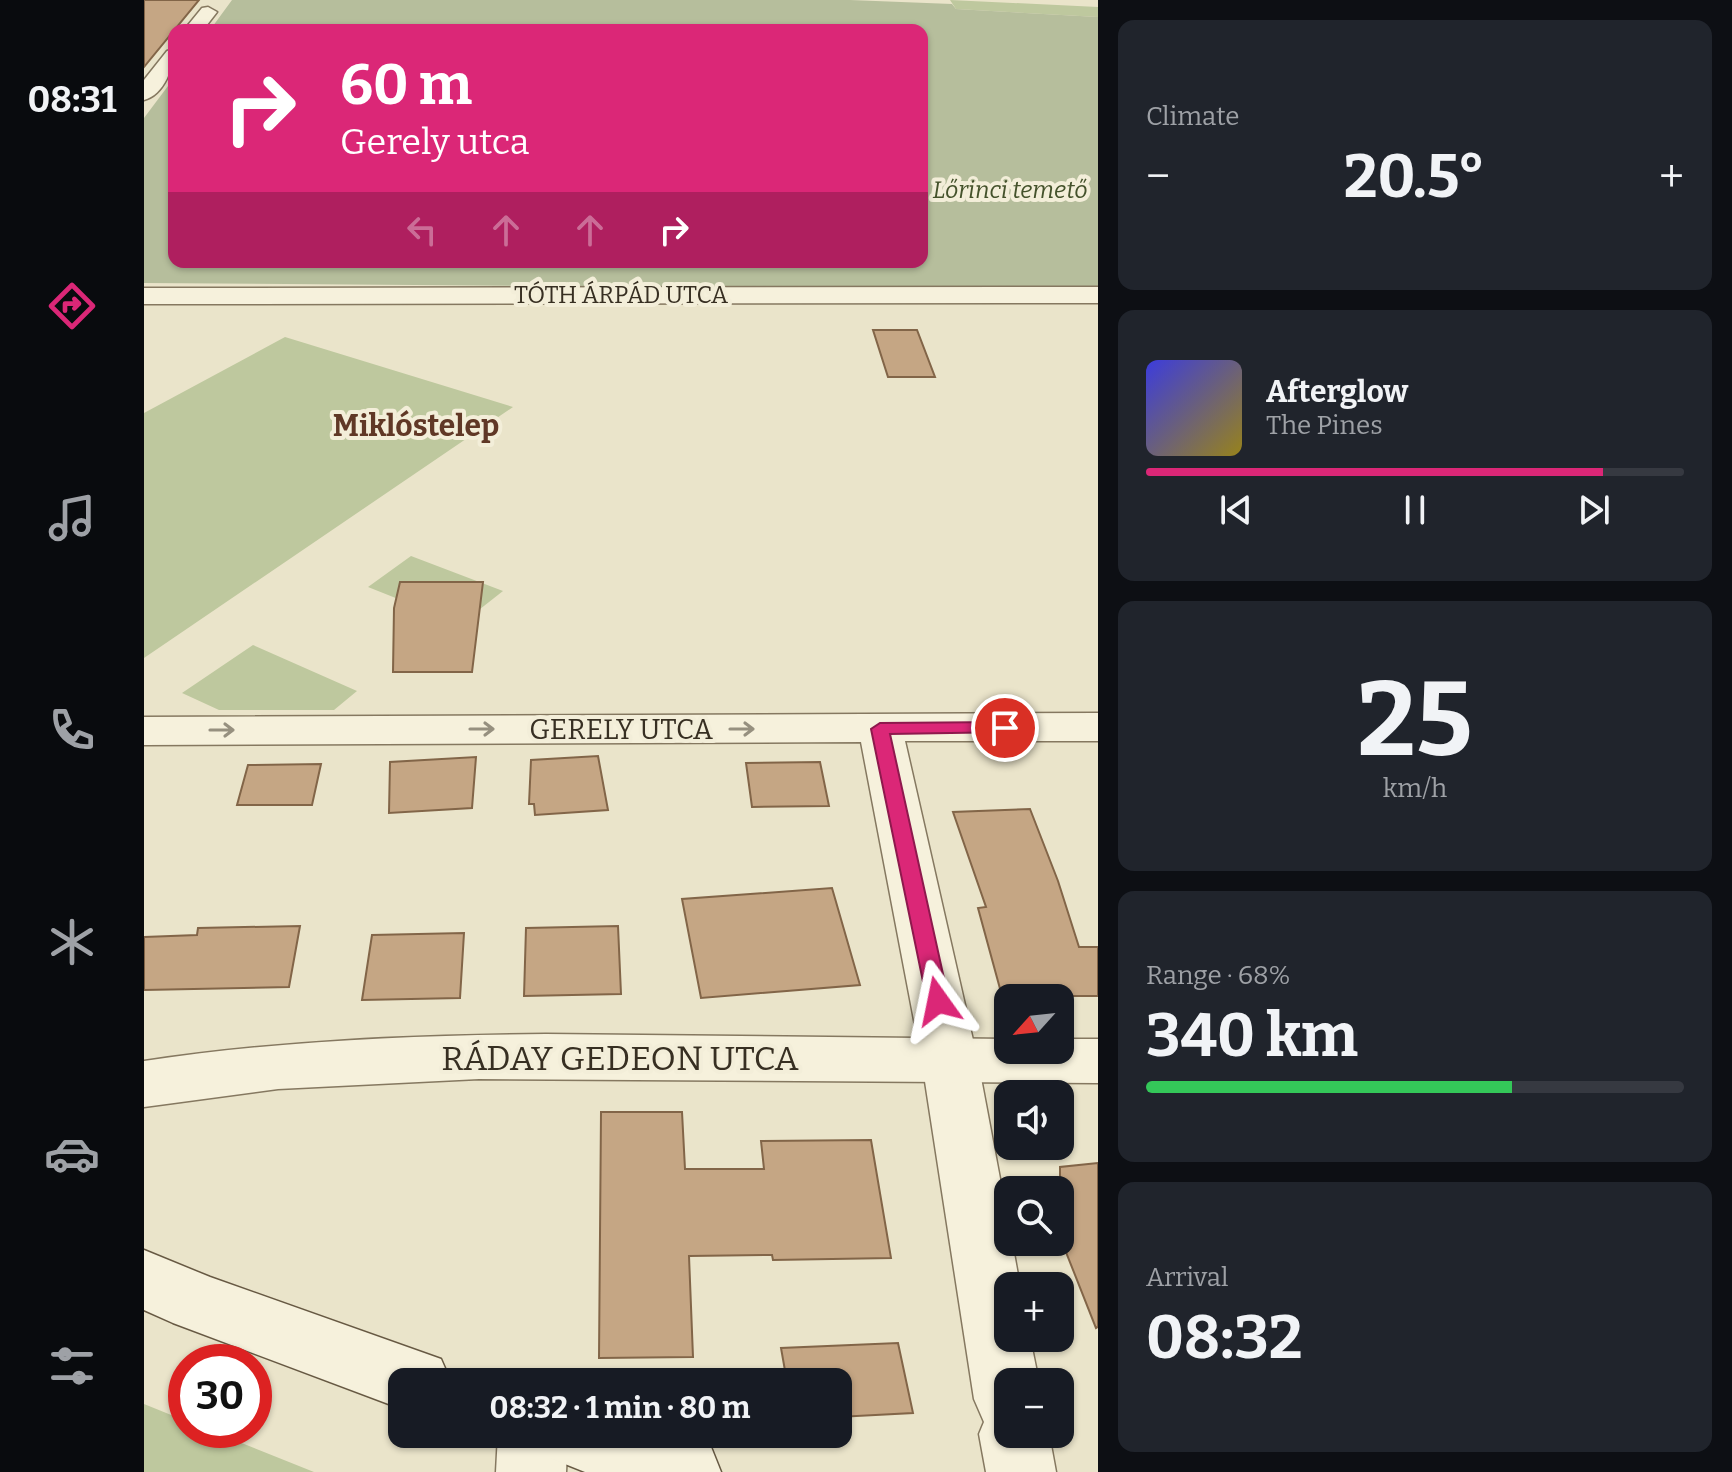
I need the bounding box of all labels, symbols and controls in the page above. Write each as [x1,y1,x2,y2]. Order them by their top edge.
text: 60 m [340,52,472,119]
icon: right [208,56,312,160]
text: 08:31 [27,78,117,122]
text: Climate [1146,101,1240,132]
text: Gerely utca [340,120,529,164]
text: 20.5° [1344,141,1485,213]
text: − [1146,150,1170,203]
text: + [1659,150,1684,203]
park label: Lőrinci temető [932,176,1088,204]
icon: left [400,208,444,252]
icon: ahead [484,208,528,252]
icon: ahead [568,208,612,252]
icon: right [652,208,696,252]
icon: directions [44,278,100,334]
street label: TÓTH ÁRPÁD UTCA [514,280,728,309]
text: Afterglow [1266,374,1408,410]
district label: Miklóstelep [333,408,499,444]
text: The Pines [1266,410,1383,441]
icon: previous [1214,488,1258,532]
icon: pause [1393,488,1437,532]
icon: next [1572,488,1616,532]
icon: music [44,490,100,546]
text: 25 [1357,658,1473,783]
pin [971,694,1039,762]
icon: phone [44,702,100,758]
icon: arrive [983,706,1027,750]
street label: GERELY UTCA [529,713,713,746]
one-way arrow [468,721,495,737]
one-way arrow [728,721,755,737]
one-way arrow [208,723,235,738]
text: km/h [1383,773,1447,804]
icon: climate [44,914,100,970]
position arrow [896,959,980,1043]
text: Range · 68% [1146,960,1291,991]
north arrow [994,984,1074,1064]
map controls [994,984,1074,1448]
text: 340 km [1146,1000,1358,1072]
street label: RÁDAY GEDEON UTCA [441,1038,799,1079]
button: sound [994,1080,1074,1160]
icon: car [44,1126,100,1182]
button: search [994,1176,1074,1256]
text: Arrival [1146,1262,1228,1293]
button: + [994,1272,1074,1352]
text: 08:32 [1146,1302,1303,1374]
icon: filters [44,1338,100,1394]
speed limit sign: 30 [168,1344,272,1448]
button: − [994,1368,1074,1448]
text: 08:32 · 1 min · 80 m [490,1390,750,1426]

